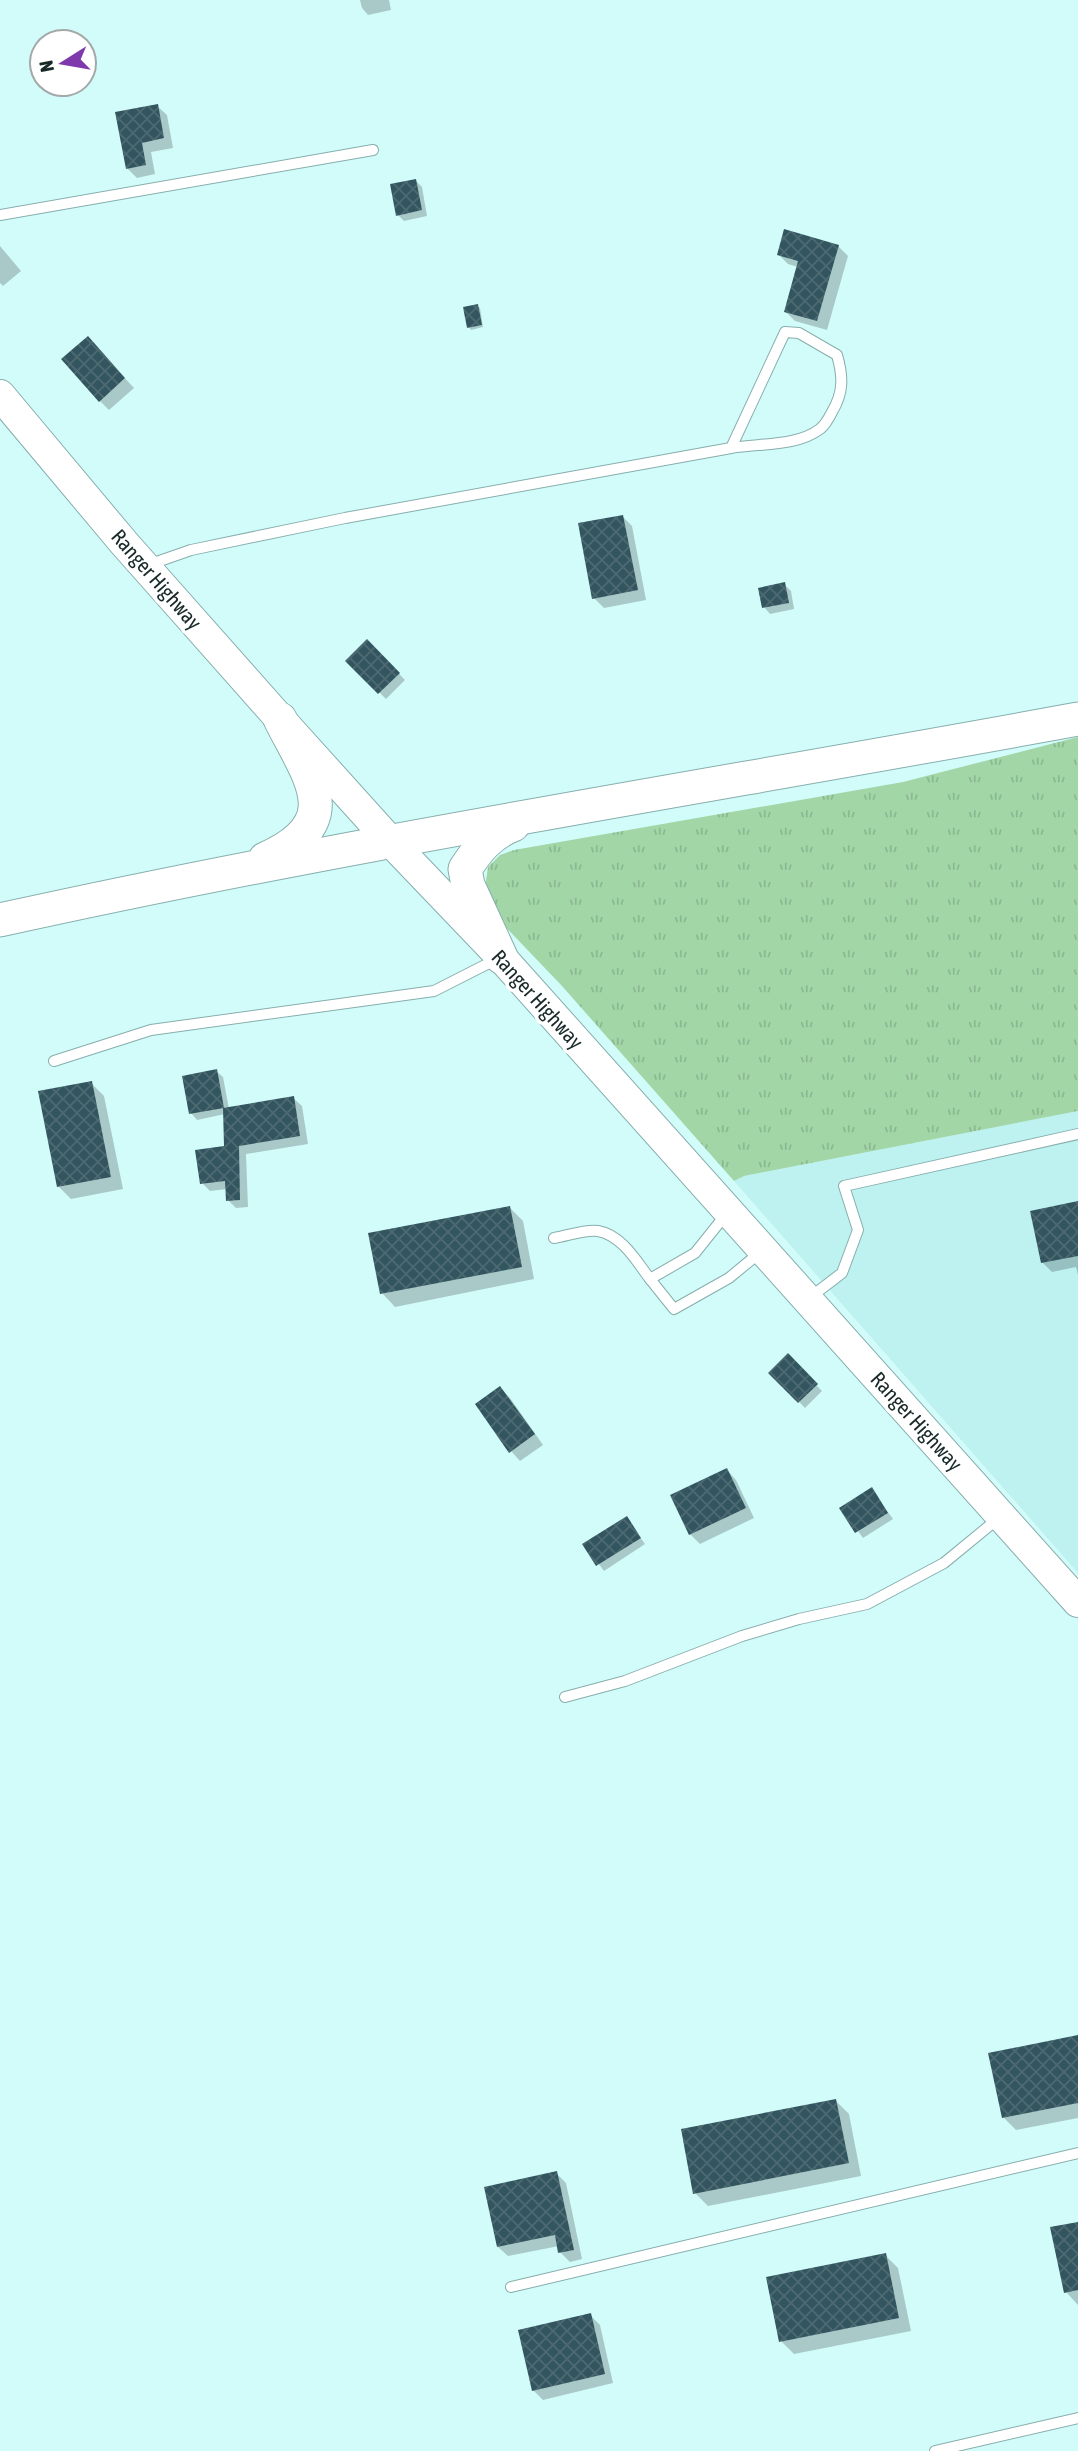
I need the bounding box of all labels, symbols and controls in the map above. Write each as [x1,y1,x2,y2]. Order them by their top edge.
north arrow [28,28,98,98]
text: N [34,59,58,74]
street label: Ranger Highway [107,524,207,634]
street label: Ranger Highway [487,945,589,1054]
street label: Ranger Highway [866,1367,968,1476]

